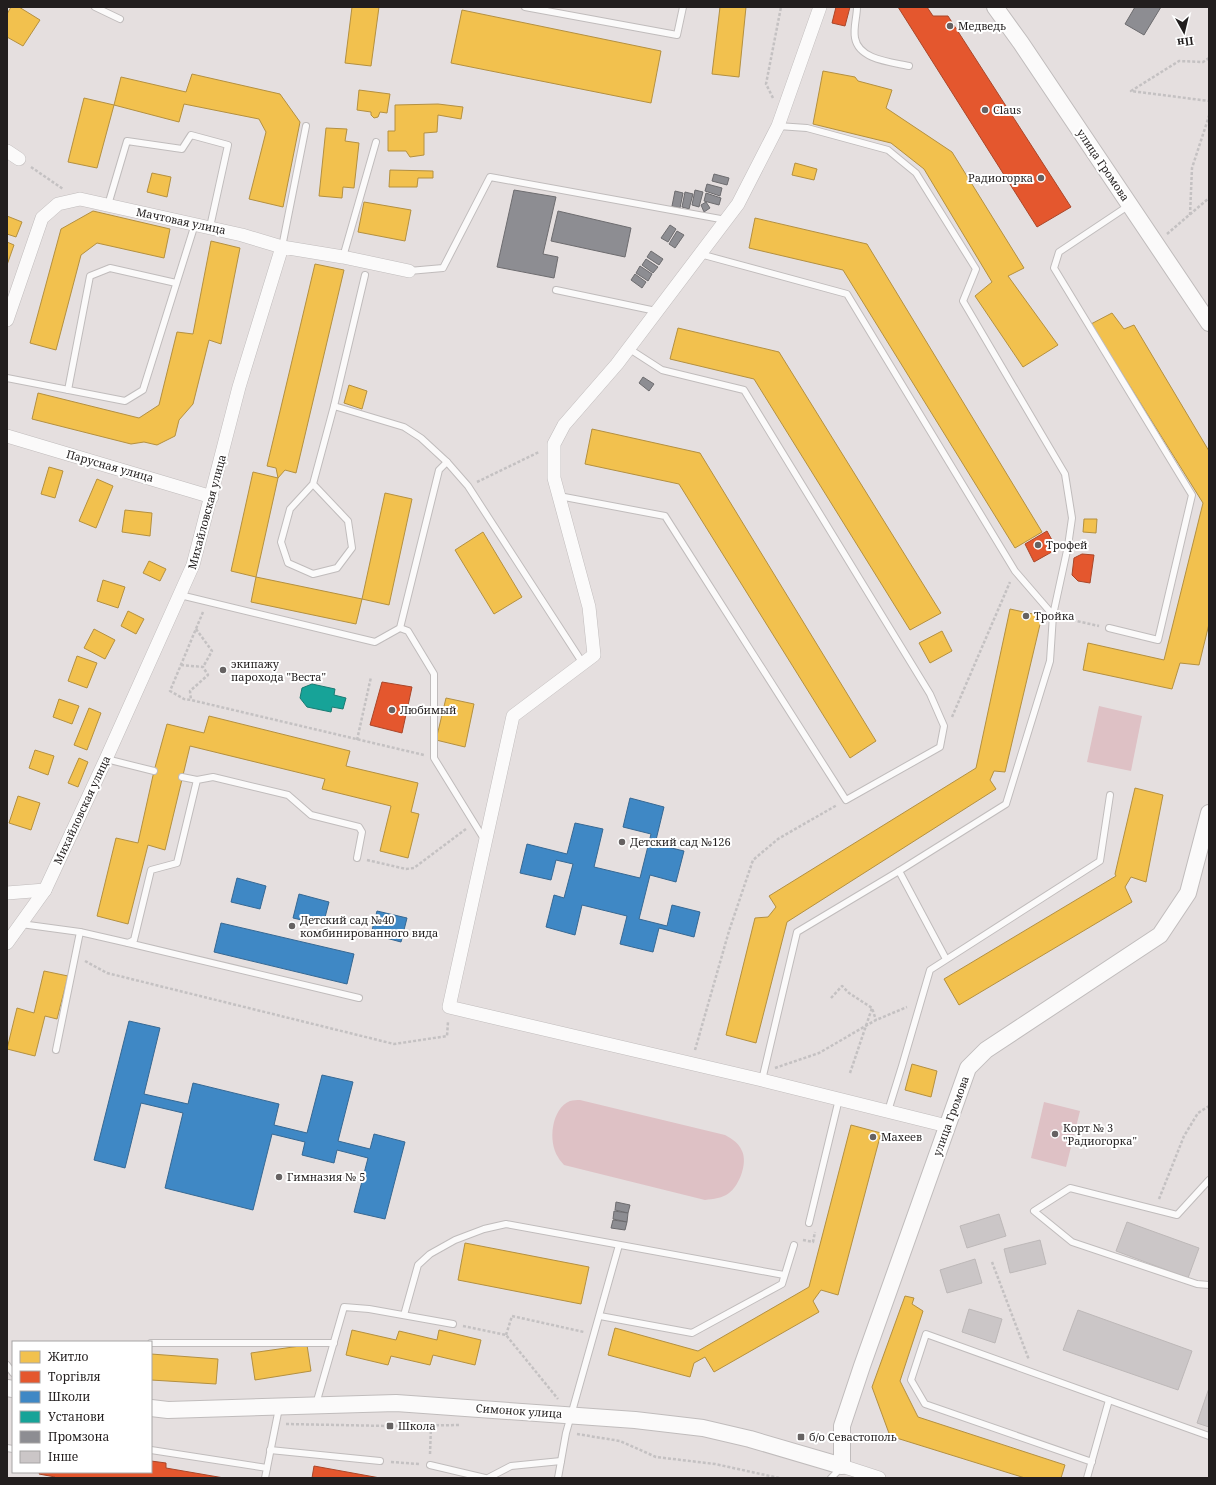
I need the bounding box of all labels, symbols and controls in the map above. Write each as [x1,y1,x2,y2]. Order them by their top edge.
north arrow [1164,12,1204,52]
place label: Медведь [958,18,1006,33]
marker: Медведь [945,21,955,31]
text: Пн [1176,34,1195,51]
place label: Claus [993,102,1021,117]
marker: Claus [980,105,990,115]
street label: улица Громова [1074,126,1133,204]
place label: Радиогорка [968,170,1033,185]
marker: Радиогорка [1036,173,1046,183]
street label: Мачтовая улица [135,204,227,237]
street label: Парусная улица [65,446,156,485]
street label: Михайловская улица [184,453,229,571]
place label: Трофей [1046,537,1087,552]
marker: Трофей [1033,540,1043,550]
place label: Тройка [1034,608,1074,623]
marker: Тройка [1021,611,1031,621]
place label: экипажу парохода "Веста" [231,656,326,684]
marker: экипажу парохода "Веста" [218,665,228,675]
place label: Любимый [400,702,457,717]
marker: Любимый [387,705,397,715]
street label: Михайловская улица [50,753,113,867]
place label: Детский сад №126 [630,834,731,849]
marker: Детский сад №126 [617,837,627,847]
place label: Детский сад №40 комбинированного вида [300,912,438,940]
marker: Детский сад №40 комбинированного вида [287,921,297,931]
street label: улица Громова [929,1074,972,1158]
place label: Корт № 3 "Радиогорка" [1063,1120,1137,1148]
place label: Махеев [881,1129,922,1144]
marker: Корт № 3 "Радиогорка" [1050,1129,1060,1139]
marker: Махеев [868,1132,878,1142]
place label: Гимназия № 5 [287,1169,365,1184]
marker: Гимназия № 5 [274,1172,284,1182]
legend [12,1341,152,1473]
text: Житло [47,1348,89,1365]
text: Торгівля [48,1368,101,1385]
text: Школи [48,1388,90,1405]
street label: Симонок улица [475,1400,563,1421]
text: Установи [48,1408,105,1425]
place label: Школа [398,1418,436,1433]
marker: Школа [385,1421,395,1431]
text: Промзона [48,1428,110,1445]
place label: б/о Севастополь [809,1429,897,1444]
marker: б/о Севастополь [796,1432,806,1442]
text: Інше [48,1448,78,1465]

